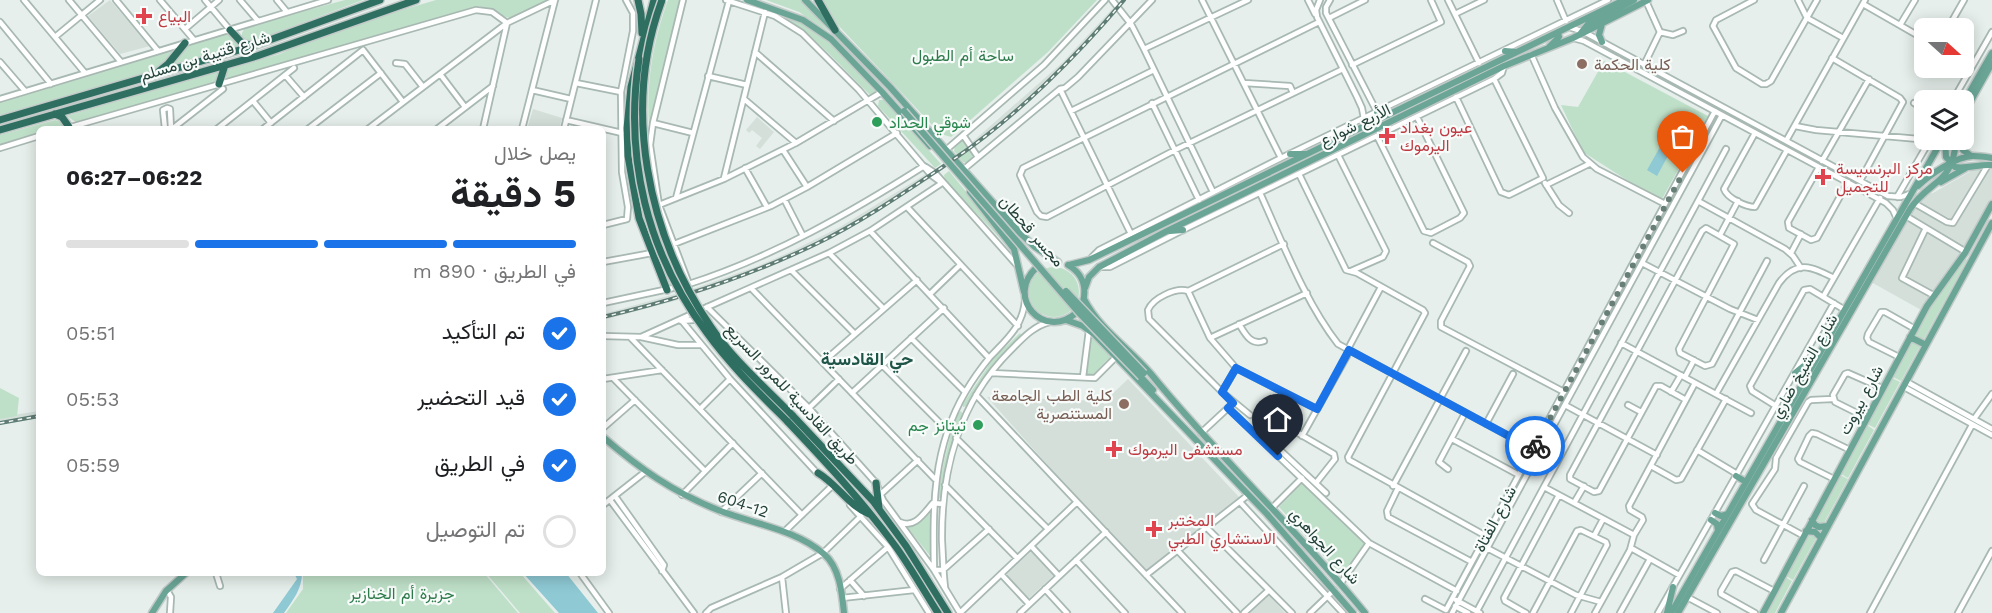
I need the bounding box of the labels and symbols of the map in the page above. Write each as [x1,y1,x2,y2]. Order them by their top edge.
marker: البياع [135,7,153,25]
place label: البياع [158,7,191,28]
north arrow [1914,18,1974,78]
street label: شارع قتيبة بن مسلم [138,27,273,87]
park label: ساحة أم الطبول [912,46,1014,66]
place label: كلية الحكمة [1594,55,1671,74]
marker: كلية الحكمة [1575,57,1589,71]
street label: الأربع شوارع [1316,100,1394,152]
pin [1657,111,1708,173]
place label: شوقي الحداد [889,113,971,136]
marker: شوقي الحداد [870,115,884,129]
place label: عيون بغداد اليرموك [1400,118,1472,156]
marker: عيون بغداد اليرموك [1378,127,1396,145]
place label: مركز البرنسيسة للتجميل [1836,159,1933,197]
marker: مركز البرنسيسة للتجميل [1814,168,1832,186]
street label: مجسر قحطان [995,191,1068,271]
street label: شارع الشيخ ضاري [1767,311,1845,423]
street label: طريق القادسية للمرور السريع [720,320,862,470]
district label: حي القادسية [821,348,913,374]
street label: شارع بيروت [1835,362,1889,439]
place label: كلية الطب الجامعة المستنصرية [991,386,1112,424]
pin [1252,394,1303,456]
marker: كلية الطب الجامعة المستنصرية [1117,397,1131,411]
place label: تيتانز جم [908,416,966,436]
courier [1505,416,1565,476]
marker: تيتانز جم [971,418,985,432]
marker: مستشفى اليرموك [1105,440,1123,458]
place label: مستشفى اليرموك [1128,440,1242,460]
street label: شارع الفتاة [1470,483,1522,556]
street label: 604-12 [715,486,771,522]
street label: شارع الجواهري [1283,504,1364,591]
place label: المختبر الاستشاري الطبي [1167,511,1276,552]
marker: المختبر الاستشاري الطبي [1145,520,1163,538]
park label: جزيرة أم الخنازير [349,584,455,604]

